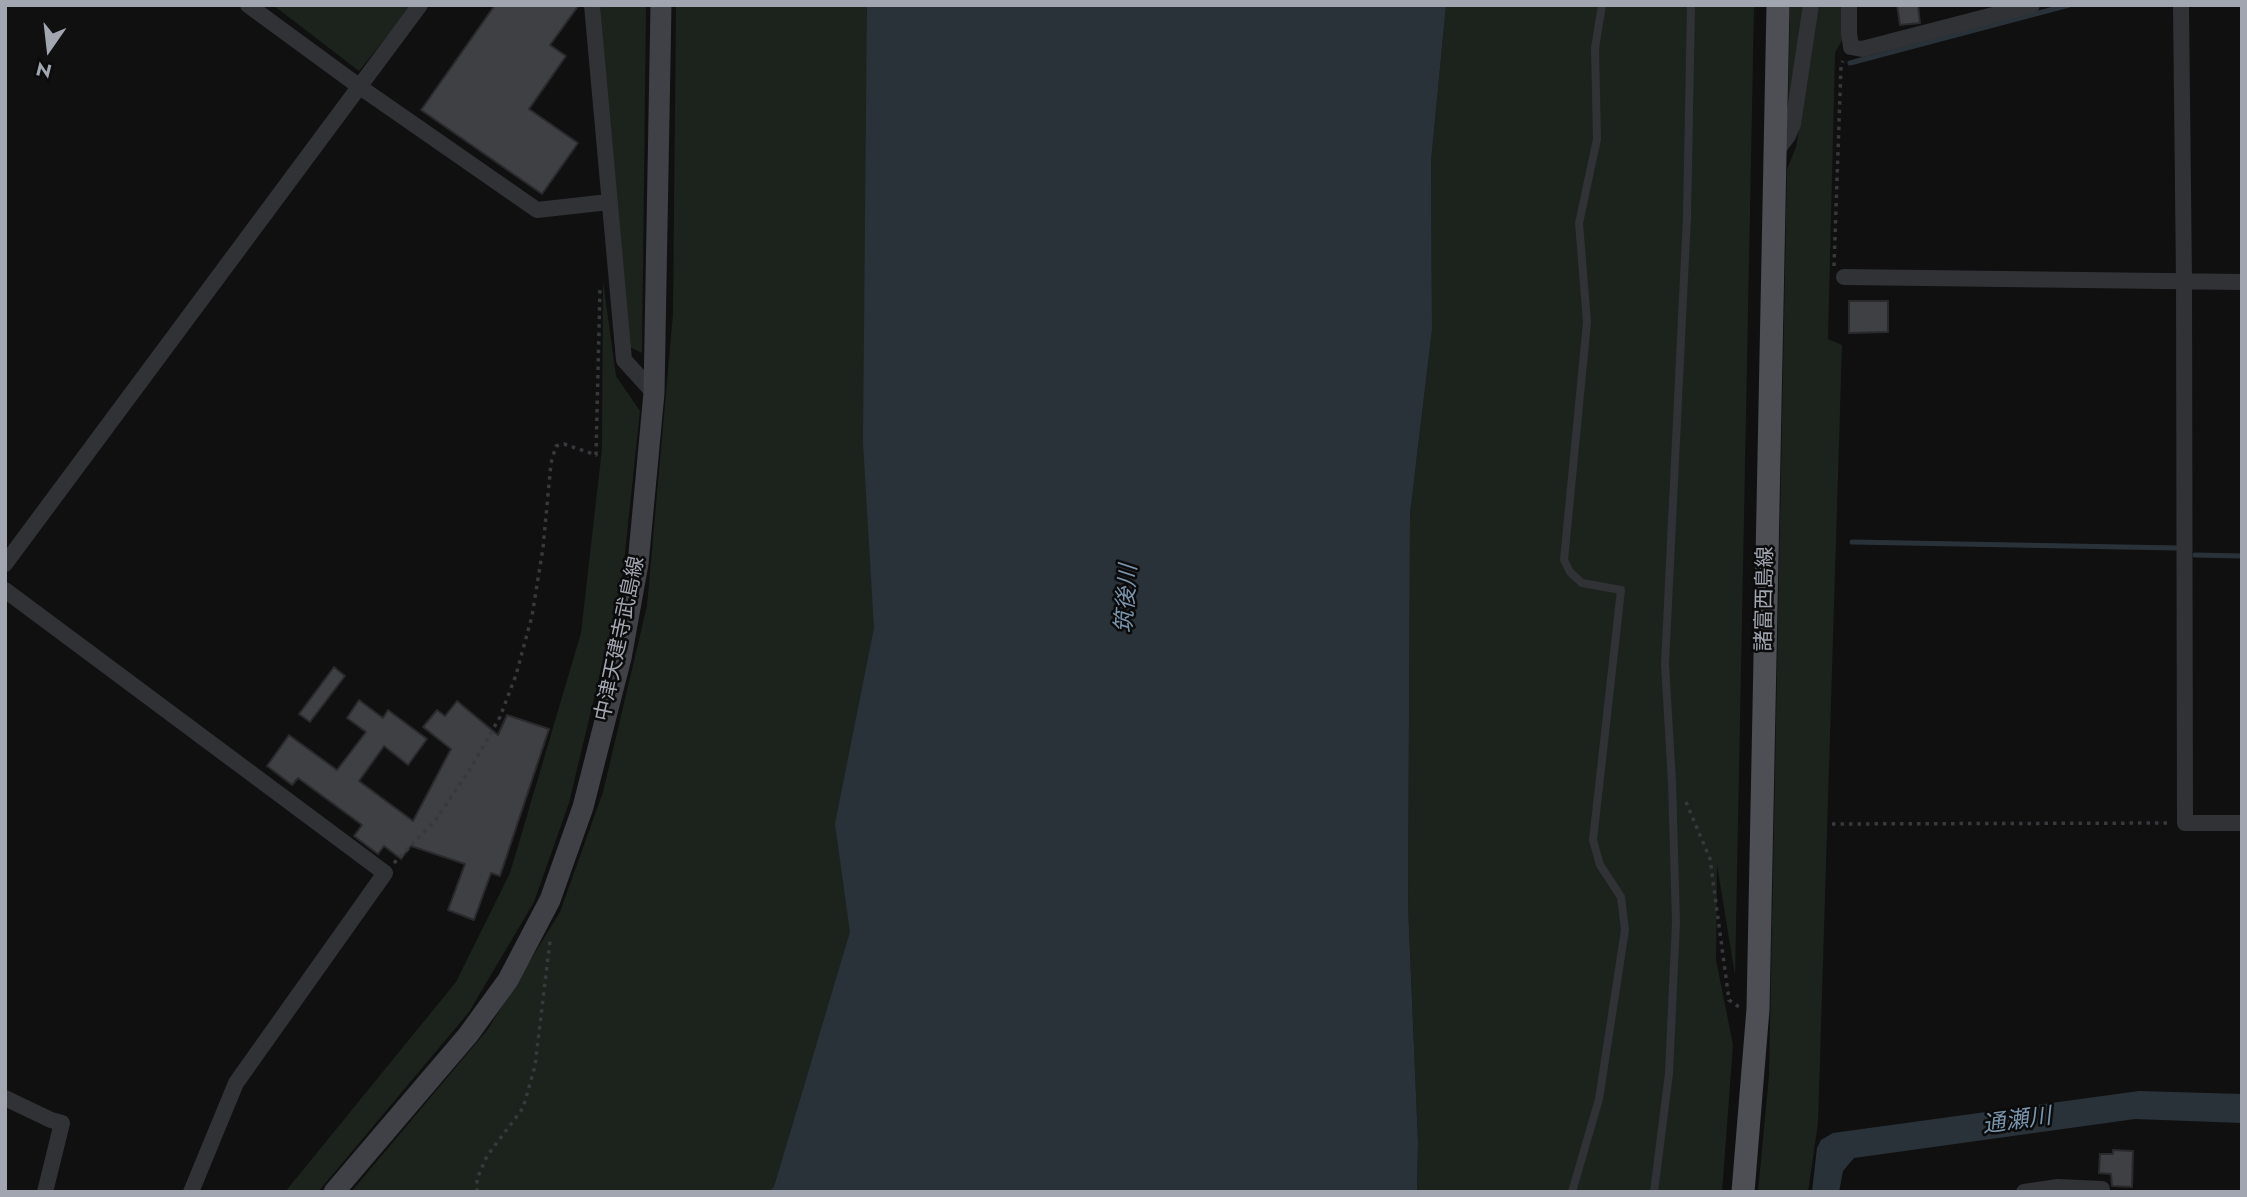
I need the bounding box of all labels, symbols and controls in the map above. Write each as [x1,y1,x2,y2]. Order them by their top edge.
north arrow [14,14,84,84]
text: N [33,55,54,85]
street label: 諸富西島線 [1752,546,1780,652]
street label: 中津天建寺武島線 [591,554,651,724]
water label: 筑後川 [1112,564,1144,634]
water label: 通瀬川 [1981,1104,2053,1140]

